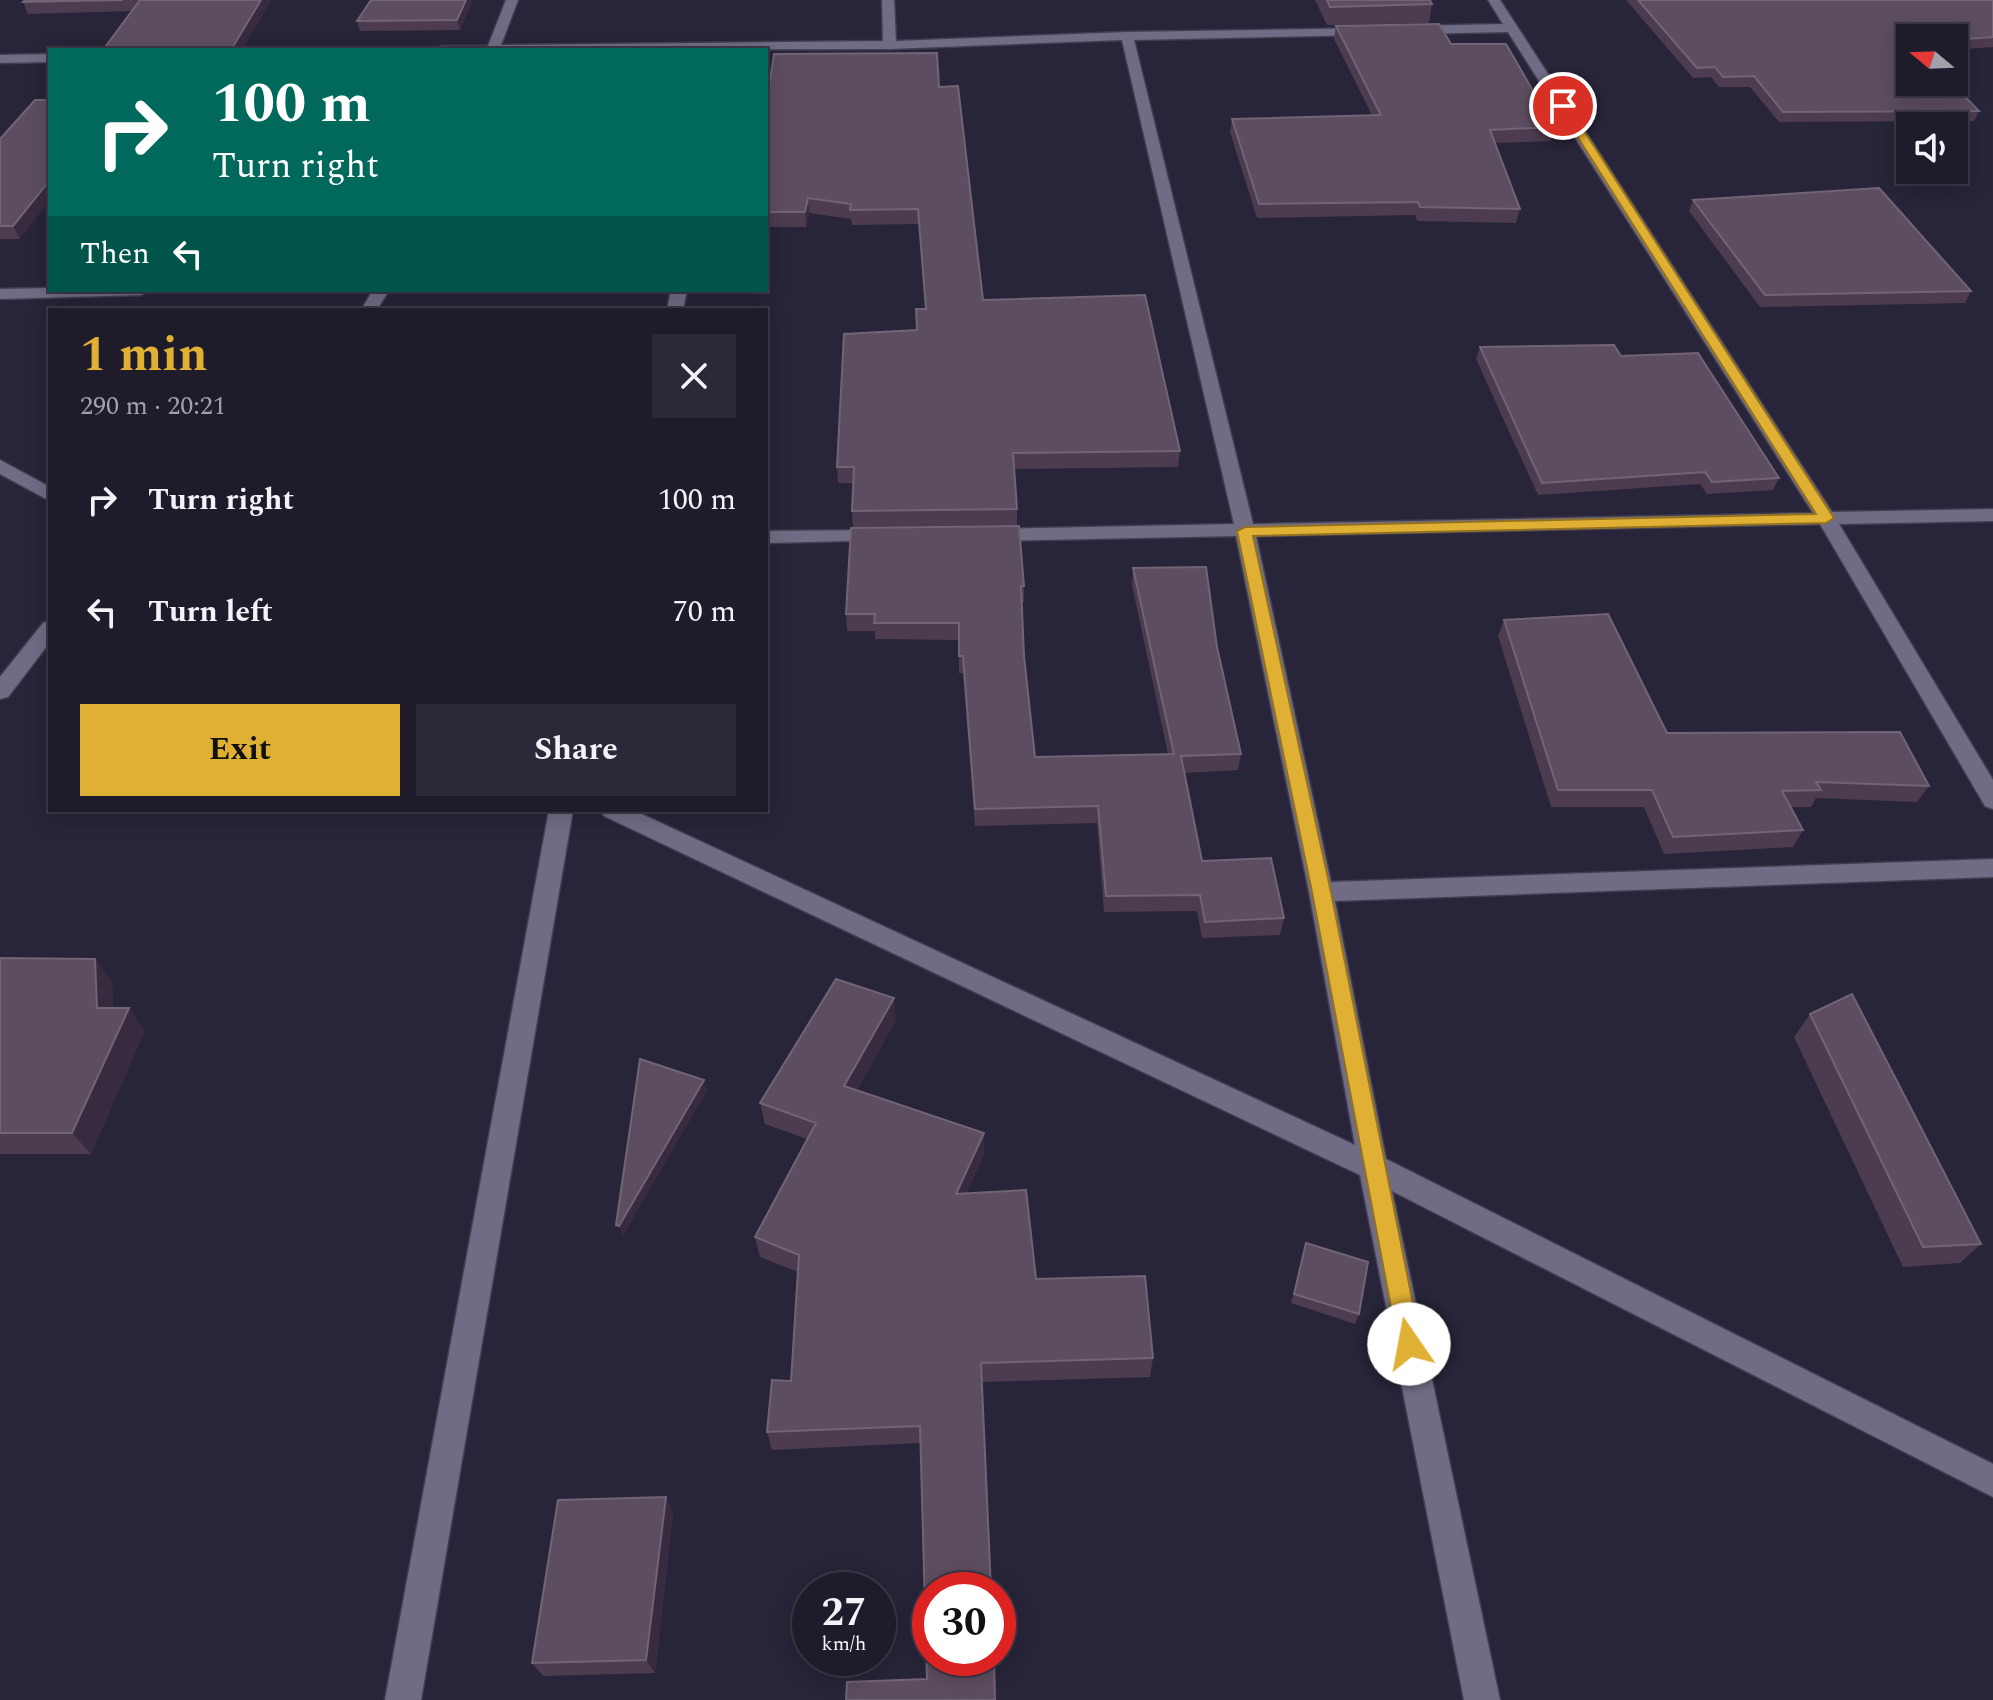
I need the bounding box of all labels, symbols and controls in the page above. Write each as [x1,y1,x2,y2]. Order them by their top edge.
north arrow [1896,24,1968,96]
map controls [1896,24,1968,184]
text: 100 m [212,62,371,147]
pin [1529,72,1597,140]
icon: right [80,80,184,184]
icon: arrive [1541,84,1585,128]
button: sound [1896,112,1968,184]
text: Turn right [212,139,379,194]
text: Then [80,231,150,277]
icon: left [166,232,210,276]
text: 1 min [80,319,208,392]
button: close [652,334,736,418]
text: 290 m · 20:21 [80,386,226,426]
text: Turn right [148,477,294,523]
text: 100 m [658,477,736,523]
icon: right [80,478,124,522]
text: Turn left [148,589,273,635]
text: 70 m [673,589,736,635]
icon: left [80,590,124,634]
button: Exit [80,704,400,796]
button: Share [416,704,736,796]
position arrow [1367,1302,1451,1386]
speed limit sign: 30 [912,1572,1016,1676]
text: 27 [822,1583,866,1644]
text: km/h [822,1629,867,1659]

